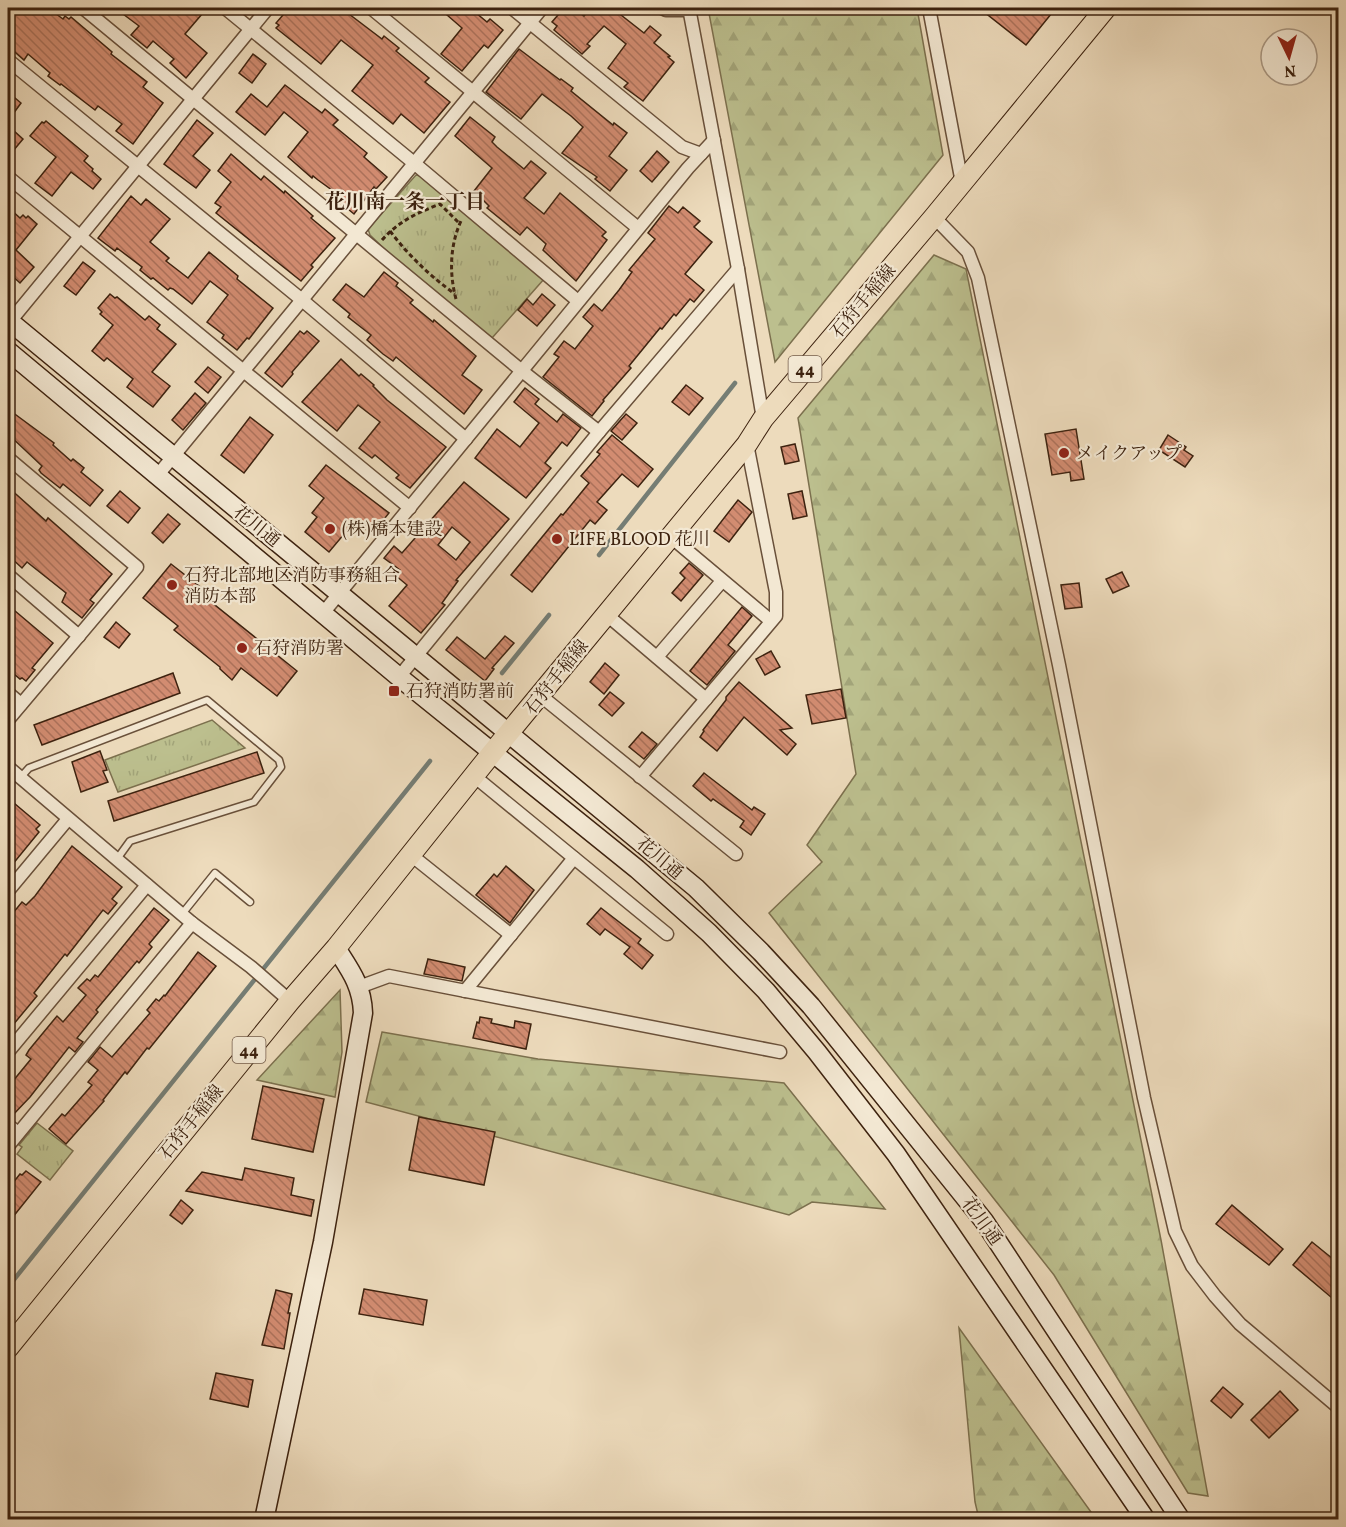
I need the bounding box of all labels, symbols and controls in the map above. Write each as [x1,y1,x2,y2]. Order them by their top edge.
north arrow [1259,27,1319,87]
text: N [1283,58,1297,81]
district label: 花川南一条一丁目 [325,189,485,217]
street label: 石狩手稲線 [826,259,903,344]
road number: 44 [788,356,822,382]
place label: メイクアップ [1076,442,1182,467]
marker: メイクアップ [1057,446,1071,460]
street label: 花川通 [227,500,285,554]
place label: (株)橋本建設 [342,518,442,543]
marker: (株)橋本建設 [323,522,337,536]
place label: LIFE BLOOD 花川 [569,528,710,553]
marker: LIFE BLOOD 花川 [550,532,564,546]
place label: 石狩北部地区消防事務組合 消防本部 [184,564,400,610]
marker: 石狩北部地区消防事務組合 消防本部 [165,578,179,592]
street label: 石狩手稲線 [519,635,595,721]
place label: 石狩消防署 [254,637,344,662]
marker: 石狩消防署 [235,641,249,655]
place label: 石狩消防署前 [406,680,514,705]
marker: 石狩消防署前 [387,684,401,698]
street label: 花川通 [630,832,688,886]
road number: 44 [232,1037,266,1063]
street label: 石狩手稲線 [154,1080,230,1166]
street label: 花川通 [955,1193,1007,1251]

